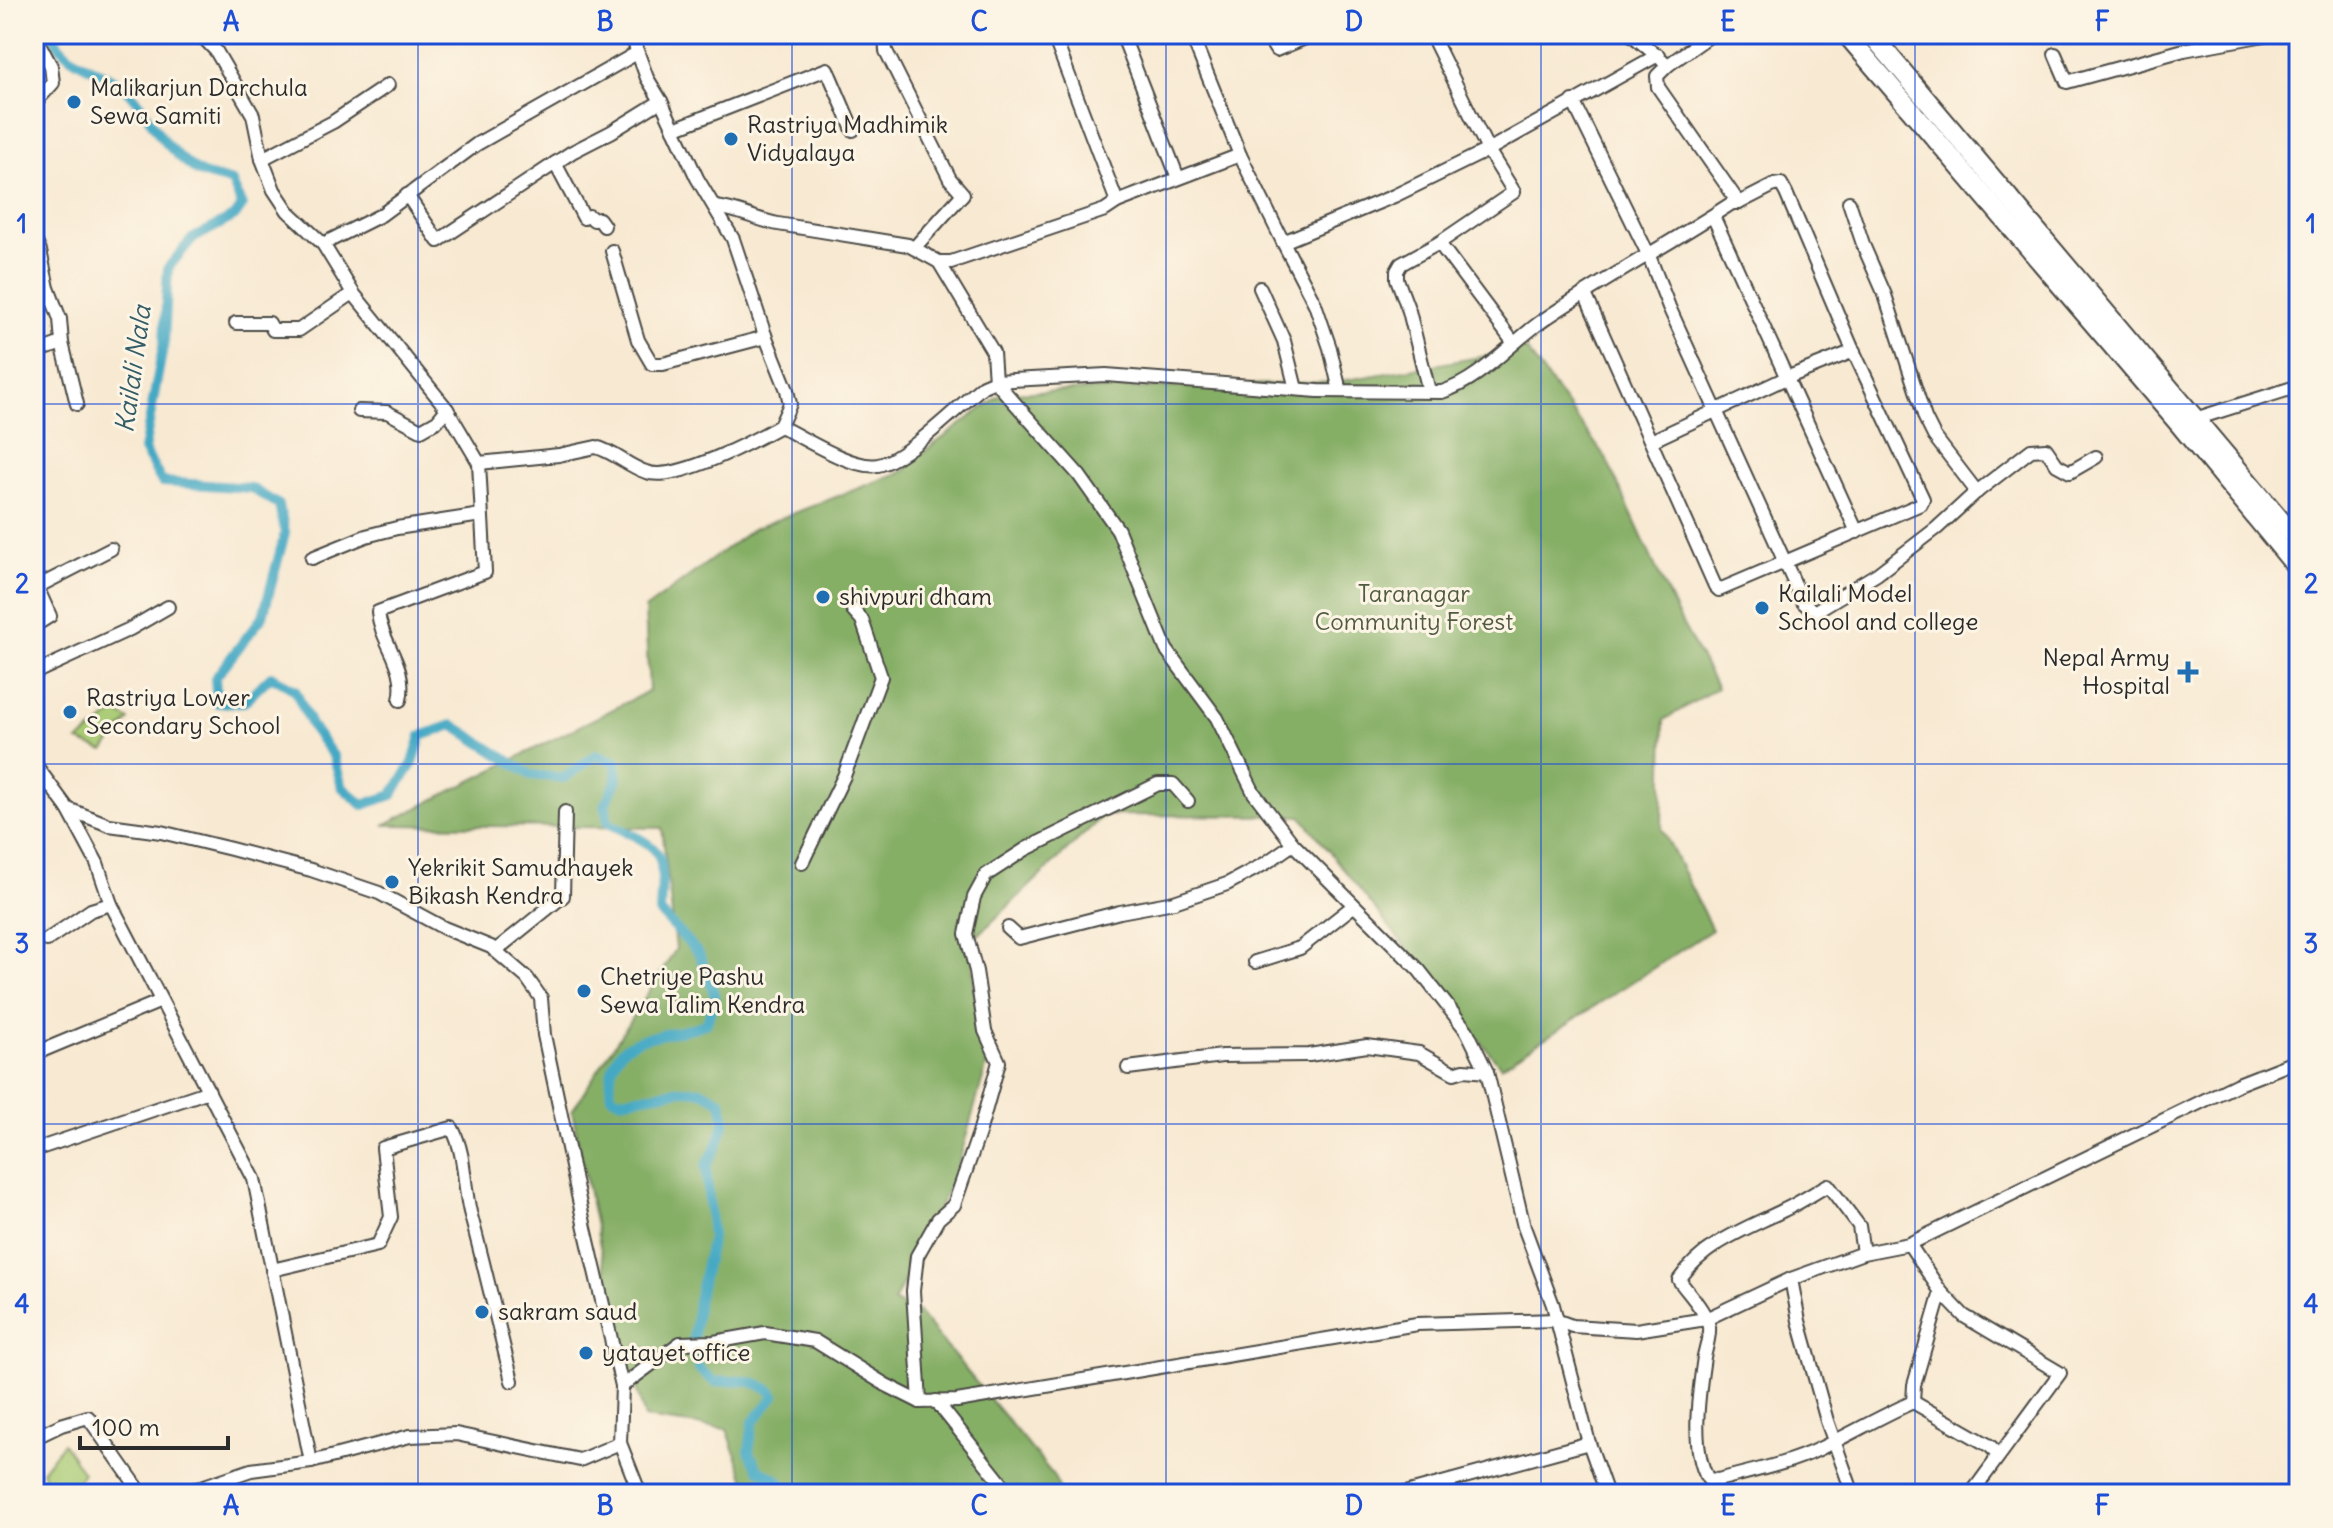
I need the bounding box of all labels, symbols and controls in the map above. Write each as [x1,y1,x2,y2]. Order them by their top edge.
text: A [223,5,240,38]
text: B [596,5,614,38]
text: C [970,5,988,38]
text: D [1345,5,1363,38]
text: E [1720,5,1736,38]
text: F [2095,5,2110,38]
place label: Malikarjun Darchula Sewa Samiti [90,72,308,130]
marker: Malikarjun Darchula Sewa Samiti [65,93,83,111]
place label: Rastriya Madhimik Vidyalaya [747,109,948,167]
marker: Rastriya Madhimik Vidyalaya [722,130,740,148]
text: 1 [17,207,27,240]
text: 1 [2306,207,2316,240]
water label: Kailali Nala [107,302,158,435]
text: 2 [15,567,29,600]
text: 2 [2304,567,2318,600]
park label: Taranagar Community Forest [1315,578,1513,636]
place label: Kailali Model School and college [1778,578,1978,636]
place label: shivpuri dham [839,581,992,611]
marker: shivpuri dham [814,588,832,606]
marker: Kailali Model School and college [1753,599,1771,617]
place label: Nepal Army Hospital [2042,642,2170,700]
marker: Nepal Army Hospital [2177,661,2199,683]
place label: Rastriya Lower Secondary School [86,682,280,740]
marker: Rastriya Lower Secondary School [61,703,79,721]
place label: Yekrikit Samudhayek Bikash Kendra [408,852,633,910]
marker: Yekrikit Samudhayek Bikash Kendra [383,873,401,891]
text: 3 [15,927,29,960]
text: 3 [2304,927,2318,960]
place label: Chetriye Pashu Sewa Talim Kendra [600,961,805,1019]
marker: Chetriye Pashu Sewa Talim Kendra [575,982,593,1000]
text: 4 [14,1287,30,1320]
text: 4 [2303,1287,2319,1320]
place label: sakram saud [498,1296,637,1326]
marker: sakram saud [473,1303,491,1321]
place label: yatayet office [602,1337,751,1367]
marker: yatayet office [577,1344,595,1362]
scale bar [80,1400,228,1450]
text: 100 m [92,1412,160,1442]
text: A [223,1489,240,1522]
text: B [596,1489,614,1522]
text: C [970,1489,988,1522]
text: D [1345,1489,1363,1522]
text: E [1720,1489,1736,1522]
text: F [2095,1489,2110,1522]

